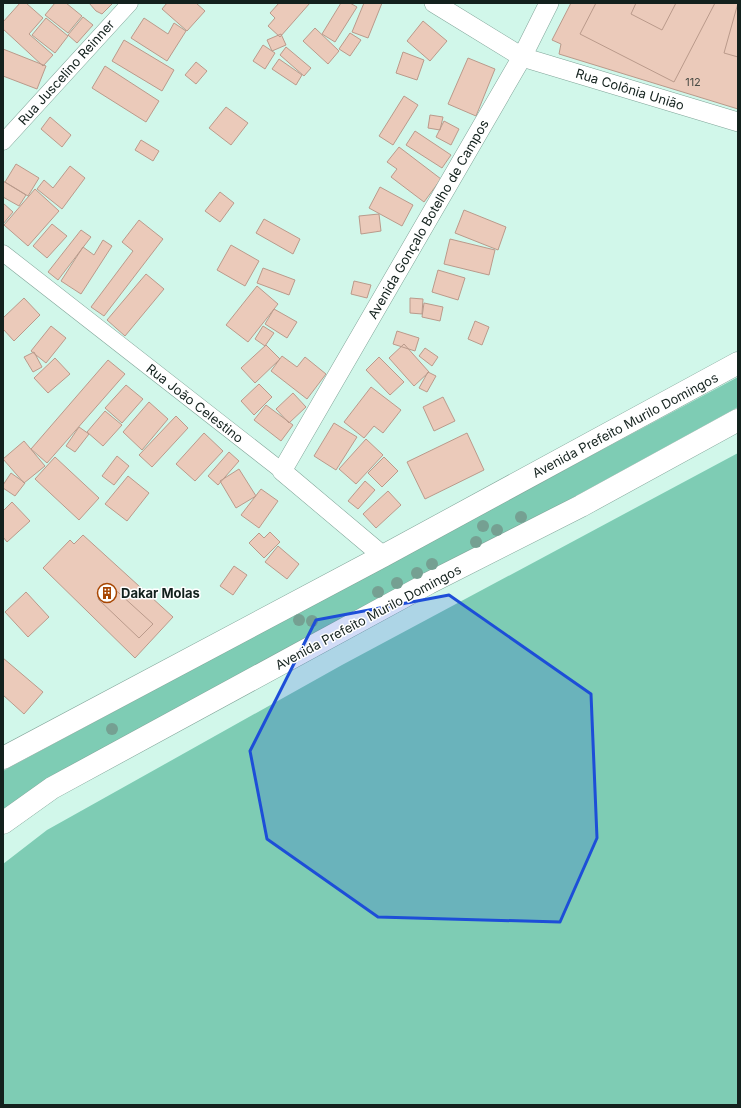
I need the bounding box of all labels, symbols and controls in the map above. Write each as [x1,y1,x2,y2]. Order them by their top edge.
street label: Rua Juscelino Reinner [15,16,118,128]
street label: Rua Colônia União [574,65,686,113]
house number: 112 [685,75,701,89]
street label: Avenida Gonçalo Botelho de Campos [364,116,492,321]
street label: Rua João Celestino [143,360,247,446]
street label: Avenida Prefeito Murilo Domingos [529,369,721,481]
street label: Avenida Prefeito Murilo Domingos [272,561,464,673]
building icon: Dakar Molas [96,582,118,604]
place label: Dakar Molas [121,585,200,601]

